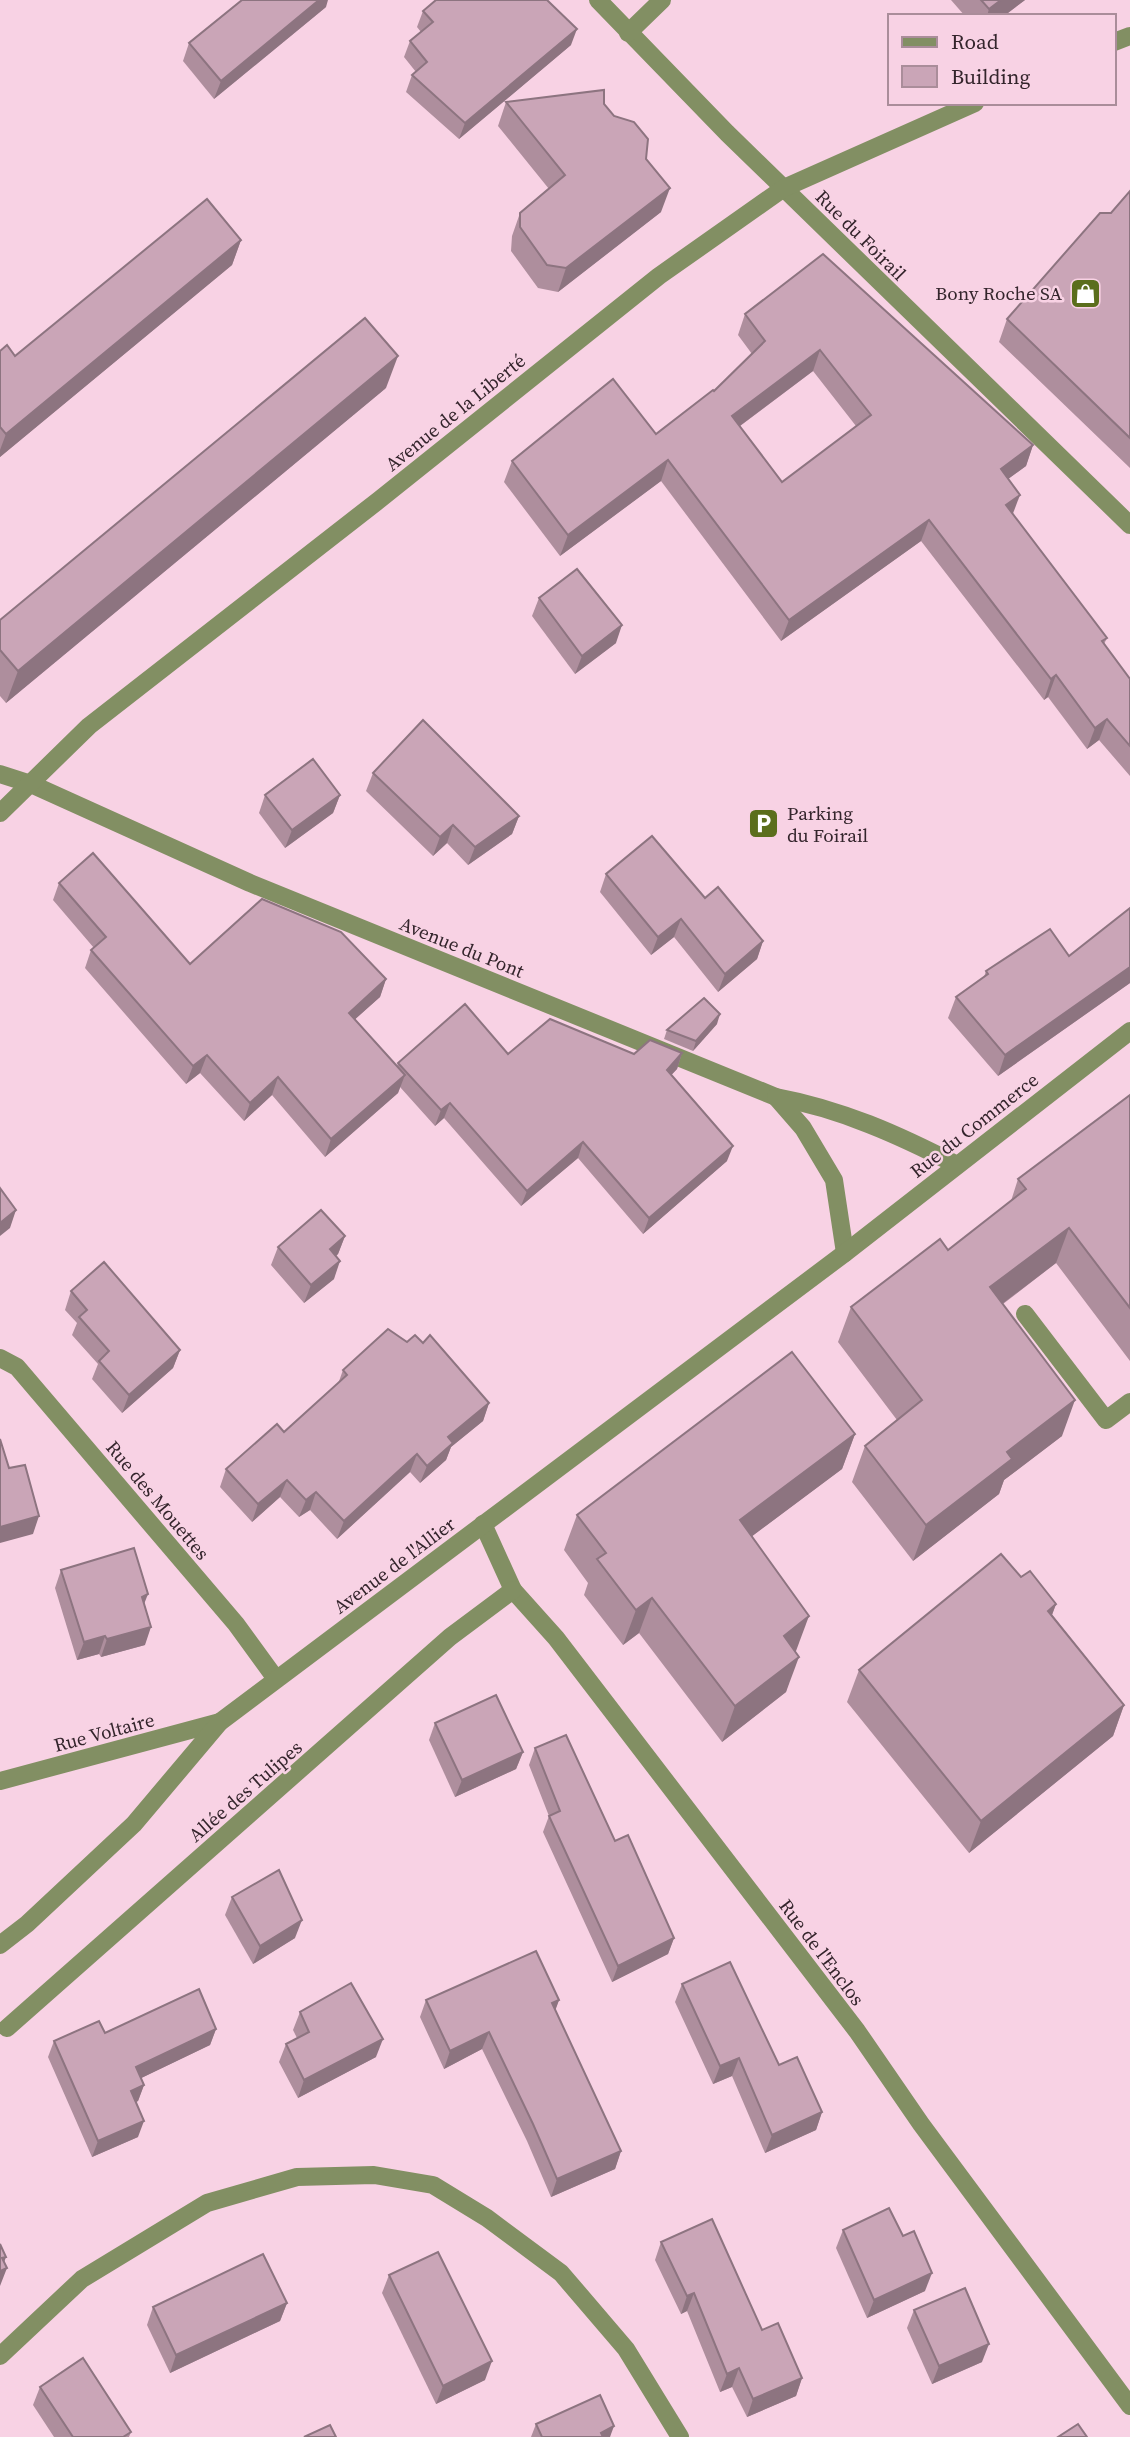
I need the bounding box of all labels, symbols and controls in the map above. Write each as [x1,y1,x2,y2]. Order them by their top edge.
legend [888,14,1116,105]
text: Road [951,27,999,56]
text: Building [951,62,1030,91]
street label: Rue du Foirail [810,184,912,286]
shop icon: Bony Roche SA [1068,276,1102,310]
place label: Bony Roche SA [935,280,1062,306]
street label: Avenue de la Liberté [380,347,530,477]
place label: Parking du Foirail [787,800,869,848]
parking icon: Parking du Foirail [747,807,781,841]
street label: Avenue du Pont [396,910,529,984]
street label: Rue du Commerce [904,1067,1044,1183]
street label: Rue des Mouettes [100,1435,216,1565]
street label: Avenue de l'Allier [328,1511,460,1619]
street label: Rue Voltaire [51,1706,157,1758]
street label: Allée des Tulipes [183,1734,307,1848]
street label: Rue de l'Enclos [773,1893,871,2011]

